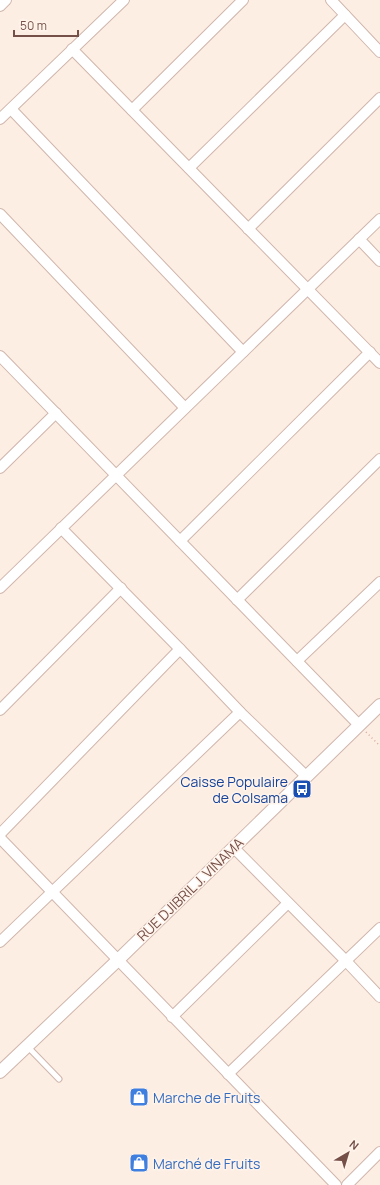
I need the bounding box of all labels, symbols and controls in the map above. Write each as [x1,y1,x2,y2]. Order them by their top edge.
scale bar [14,12,78,38]
text: 50 m [20,17,47,34]
place label: Caisse Populaire de Colsama [181,772,288,807]
bus stop icon: Caisse Populaire de Colsama [291,778,313,800]
street label: RUE DJIBRIL J. VINAMA [133,833,248,945]
shop icon: Marche de Fruits [128,1086,150,1108]
place label: Marche de Fruits [153,1088,260,1107]
north arrow [328,1133,368,1173]
text: N [347,1136,362,1153]
shop icon: Marché de Fruits [128,1152,150,1174]
place label: Marché de Fruits [153,1154,260,1173]

